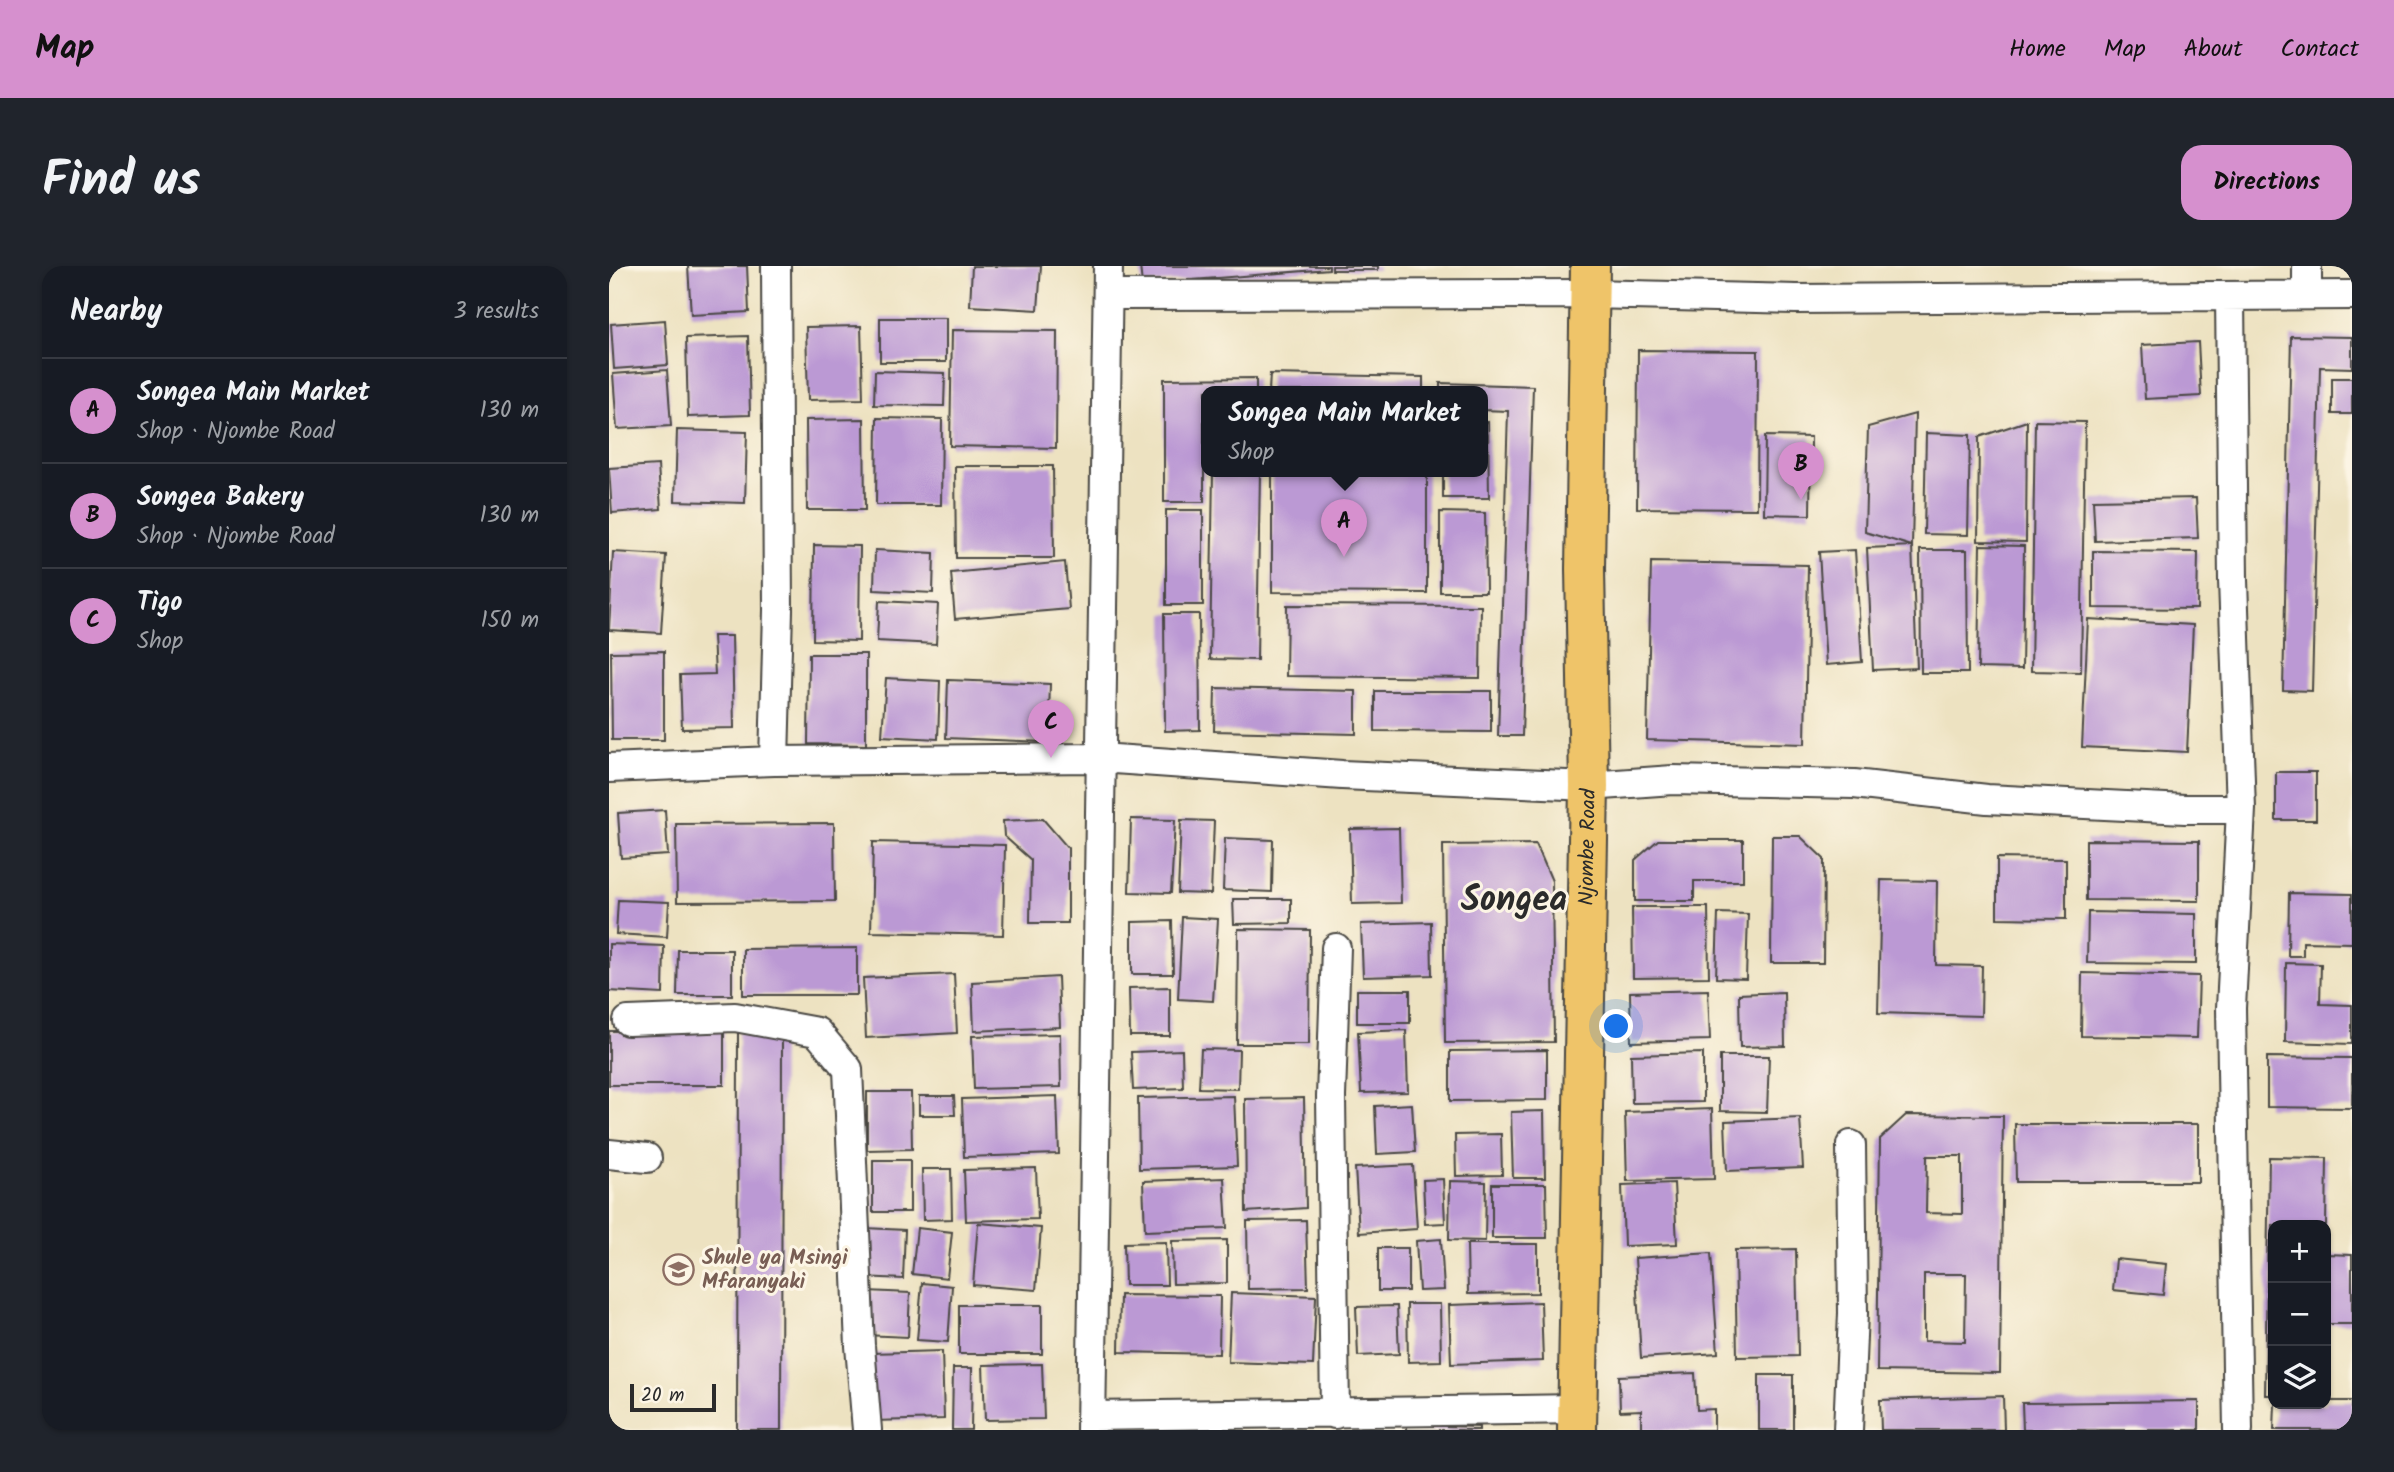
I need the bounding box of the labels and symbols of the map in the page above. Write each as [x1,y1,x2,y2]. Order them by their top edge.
pin: B [1778,442,1824,500]
pin: A [1321,499,1367,557]
pin: C [1028,700,1074,758]
street label: Njombe Road [1570,788,1605,906]
district label: Songea [1461,873,1567,929]
your location [1599,1009,1633,1043]
place label: Shule ya Msingi Mfaranyaki [702,1242,848,1299]
school or university icon: Shule ya Msingi Mfaranyaki [662,1253,696,1287]
scale bar [630,1381,716,1413]

